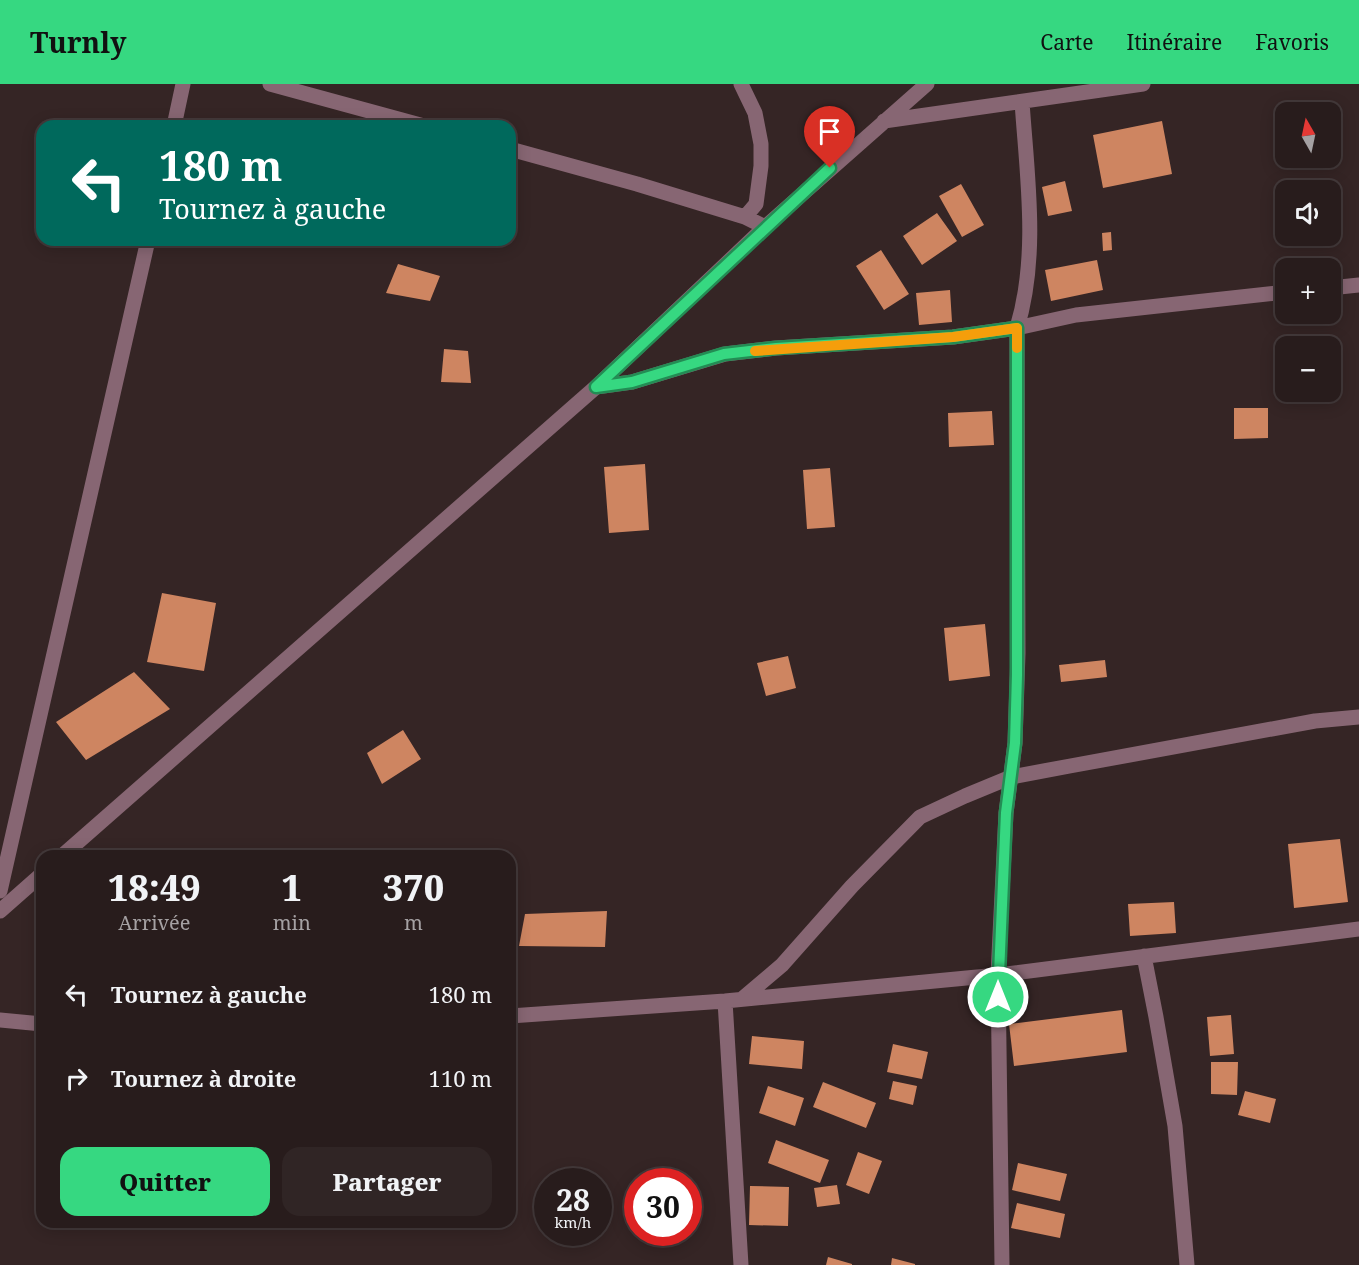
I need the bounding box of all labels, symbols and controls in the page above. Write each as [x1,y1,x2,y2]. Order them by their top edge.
text: Turnly [30,23,126,61]
text: Carte [1040,28,1094,56]
text: Itinéraire [1127,28,1222,56]
text: Favoris [1255,28,1329,56]
north arrow [1275,102,1341,168]
map controls [1275,102,1341,402]
pin [804,106,855,168]
icon: arrive [813,115,846,148]
text: 180 m [159,136,283,193]
icon: left [60,144,138,222]
button: sound [1275,180,1341,246]
text: Tournez à gauche [159,190,386,227]
button: + [1275,258,1341,324]
button: − [1275,336,1341,402]
text: 18:49 [108,863,201,912]
text: 1 [282,863,302,912]
text: 370 [383,863,444,912]
text: Arrivée [118,909,191,936]
text: min [273,909,311,936]
text: m [404,909,423,936]
position arrow [966,965,1030,1029]
icon: left [60,978,93,1011]
text: Tournez à gauche [111,979,307,1009]
text: 180 m [429,979,492,1009]
icon: right [60,1062,93,1095]
text: Tournez à droite [111,1063,296,1093]
text: 110 m [429,1063,492,1093]
button: Quitter [60,1147,270,1216]
button: Partager [282,1147,492,1216]
speed limit sign: 30 [624,1168,702,1246]
text: 28 [556,1179,590,1220]
text: km/h [555,1212,591,1232]

